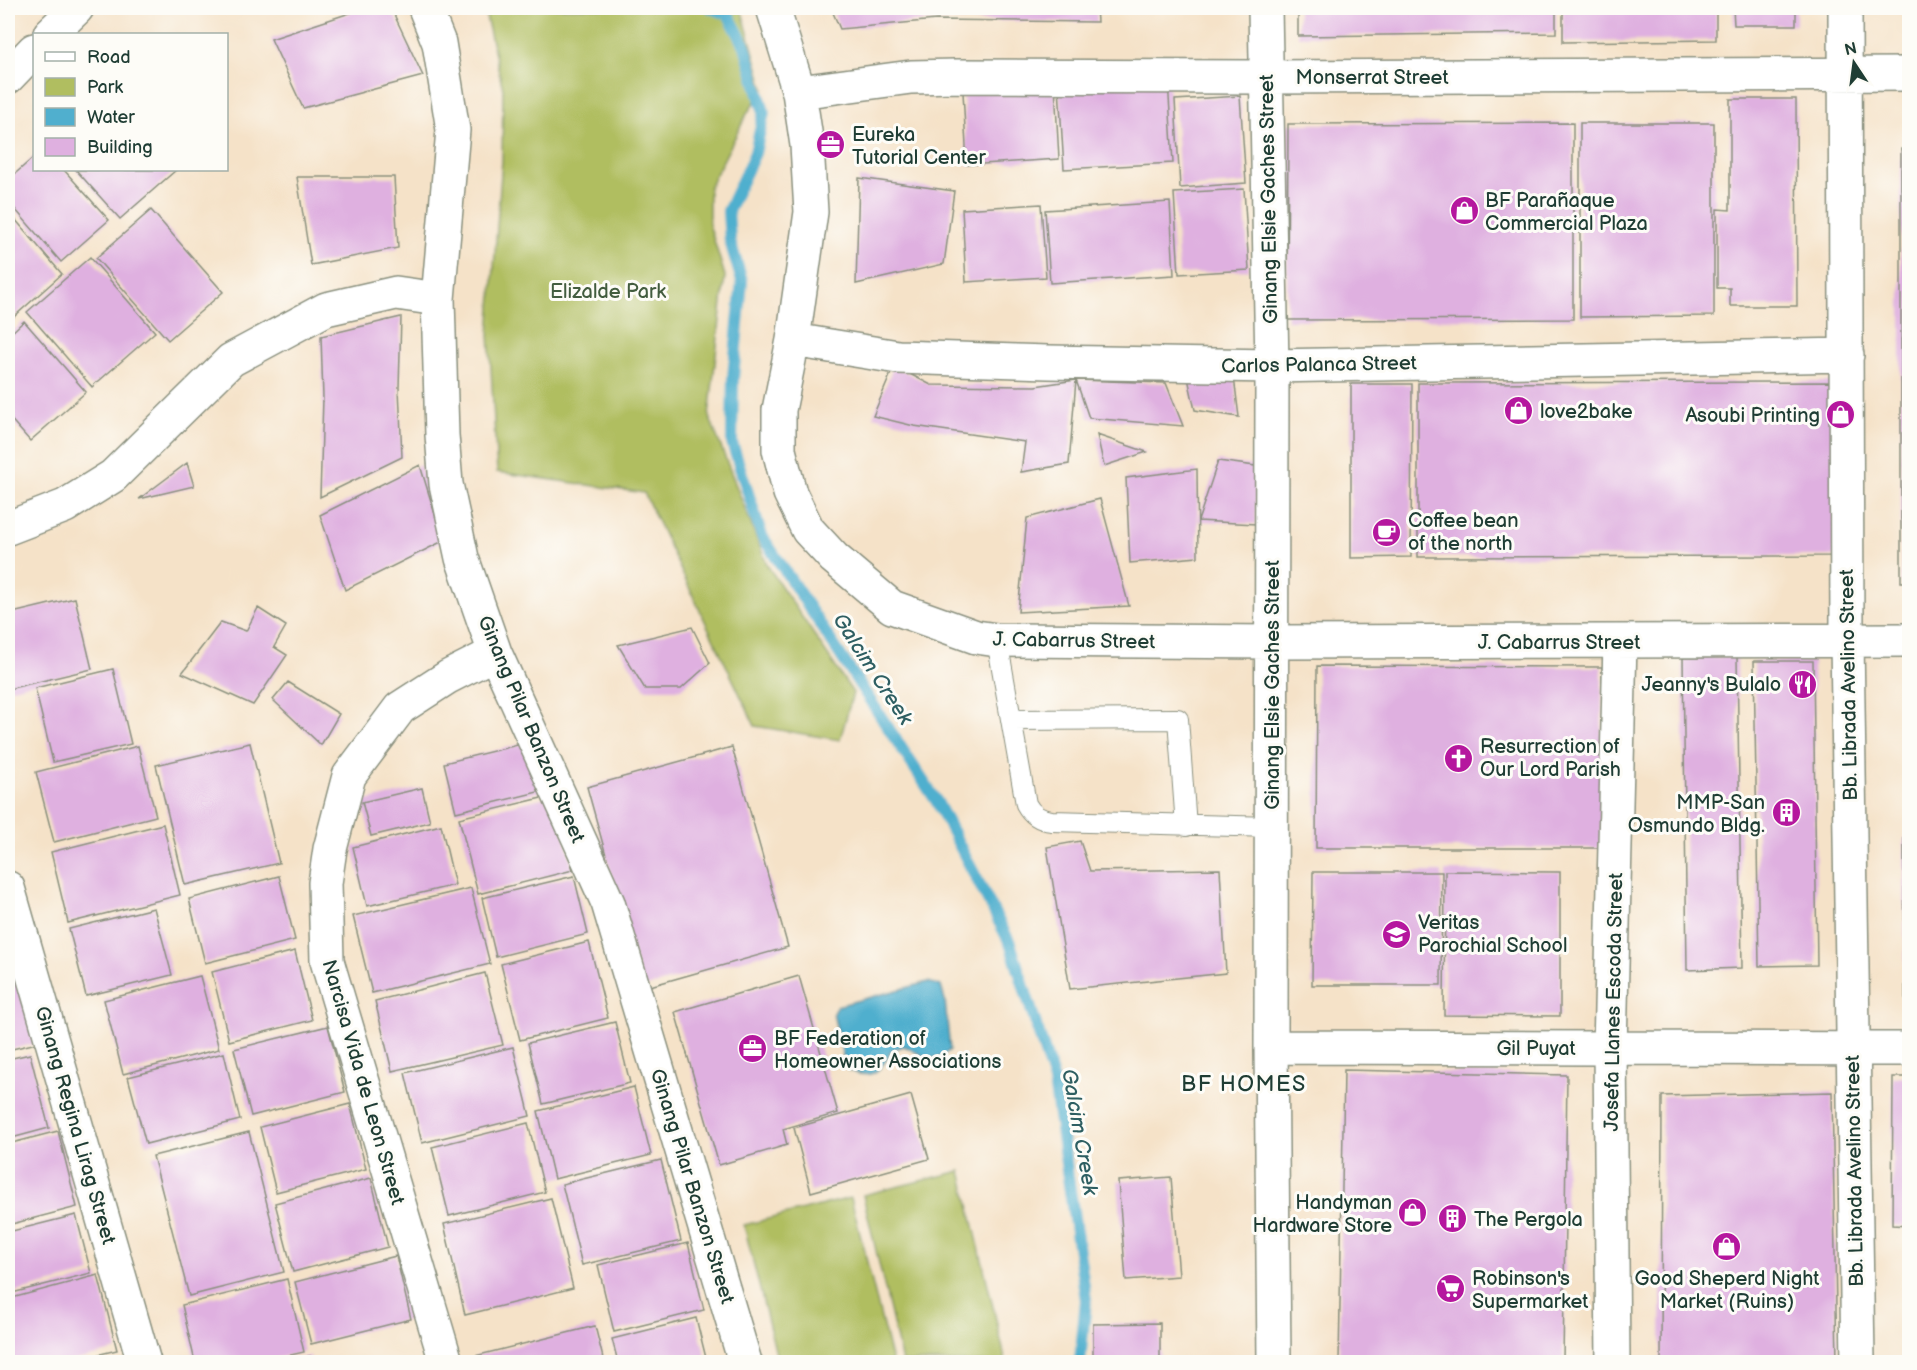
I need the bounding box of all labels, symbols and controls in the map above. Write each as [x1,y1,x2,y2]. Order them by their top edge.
legend [33,33,228,171]
north arrow [1824,33,1884,93]
text: N [1843,39,1859,60]
text: Road [87,47,131,68]
street label: Monserrat Street [1295,66,1449,90]
street label: Ginang Elsie Gaches Street [1255,74,1283,324]
text: Park [87,77,123,98]
text: Water [87,107,135,128]
place label: Eureka Tutorial Center [852,123,986,170]
office icon: Eureka Tutorial Center [815,129,847,161]
text: Building [87,137,153,158]
place label: BF Parañaque Commercial Plaza [1485,189,1648,236]
shop icon: BF Parañaque Commercial Plaza [1448,195,1480,227]
park label: Elizalde Park [550,280,666,304]
street label: Carlos Palanca Street [1221,351,1417,379]
shop icon: love2bake [1503,395,1535,427]
shop icon: Asoubi Printing [1825,399,1857,431]
place label: love2bake [1540,400,1633,424]
place label: Asoubi Printing [1686,404,1820,428]
place label: Coffee bean of the north [1408,509,1518,556]
cafe icon: Coffee bean of the north [1371,516,1403,548]
street label: Ginang Elsie Gaches Street [1261,560,1285,810]
street label: Bb. Librada Avelino Street [1835,569,1863,801]
water label: Galcim Creek [827,609,918,730]
street label: Ginang Pilar Banzon Street [472,612,590,846]
street label: J. Cabarrus Street [992,628,1156,654]
street label: J. Cabarrus Street [1478,631,1640,655]
restaurant icon: Jeanny's Bulalo [1786,668,1818,700]
place label: Jeanny's Bulalo [1642,673,1781,697]
place label: Resurrection of Our Lord Parish [1480,735,1621,782]
church icon: Resurrection of Our Lord Parish [1443,742,1475,774]
place label: MMP-San Osmundo Bldg. [1628,791,1765,838]
building icon: MMP-San Osmundo Bldg. [1770,797,1802,829]
street label: Josefa Llanes Escoda Street [1600,872,1628,1132]
place label: Veritas Parochial School [1418,911,1567,958]
school or university icon: Veritas Parochial School [1381,918,1413,950]
street label: Narcisa Vida de Leon Street [317,957,410,1208]
street label: Ginang Regina Lirag Street [30,1003,121,1247]
place label: BF Federation of Homeowner Associations [774,1027,1002,1074]
office icon: BF Federation of Homeowner Associations [737,1033,769,1065]
street label: Gil Puyat [1496,1037,1576,1061]
street label: Bb. Librada Avelino Street [1841,1055,1869,1287]
street label: Ginang Pilar Banzon Street [645,1066,739,1307]
water label: Galcim Creek [1056,1067,1103,1198]
district label: BF HOMES [1181,1071,1307,1098]
place label: Handyman Hardware Store [1253,1191,1392,1238]
shop icon: Handyman Hardware Store [1397,1197,1429,1229]
building icon: The Pergola [1437,1203,1469,1235]
place label: The Pergola [1474,1208,1583,1232]
shop icon: Good Sheperd Night Market (Ruins) [1711,1231,1743,1263]
place label: Robinson's Supermarket [1472,1267,1588,1314]
place label: Good Sheperd Night Market (Ruins) [1635,1267,1819,1314]
supermarket icon: Robinson's Supermarket [1435,1273,1467,1305]

